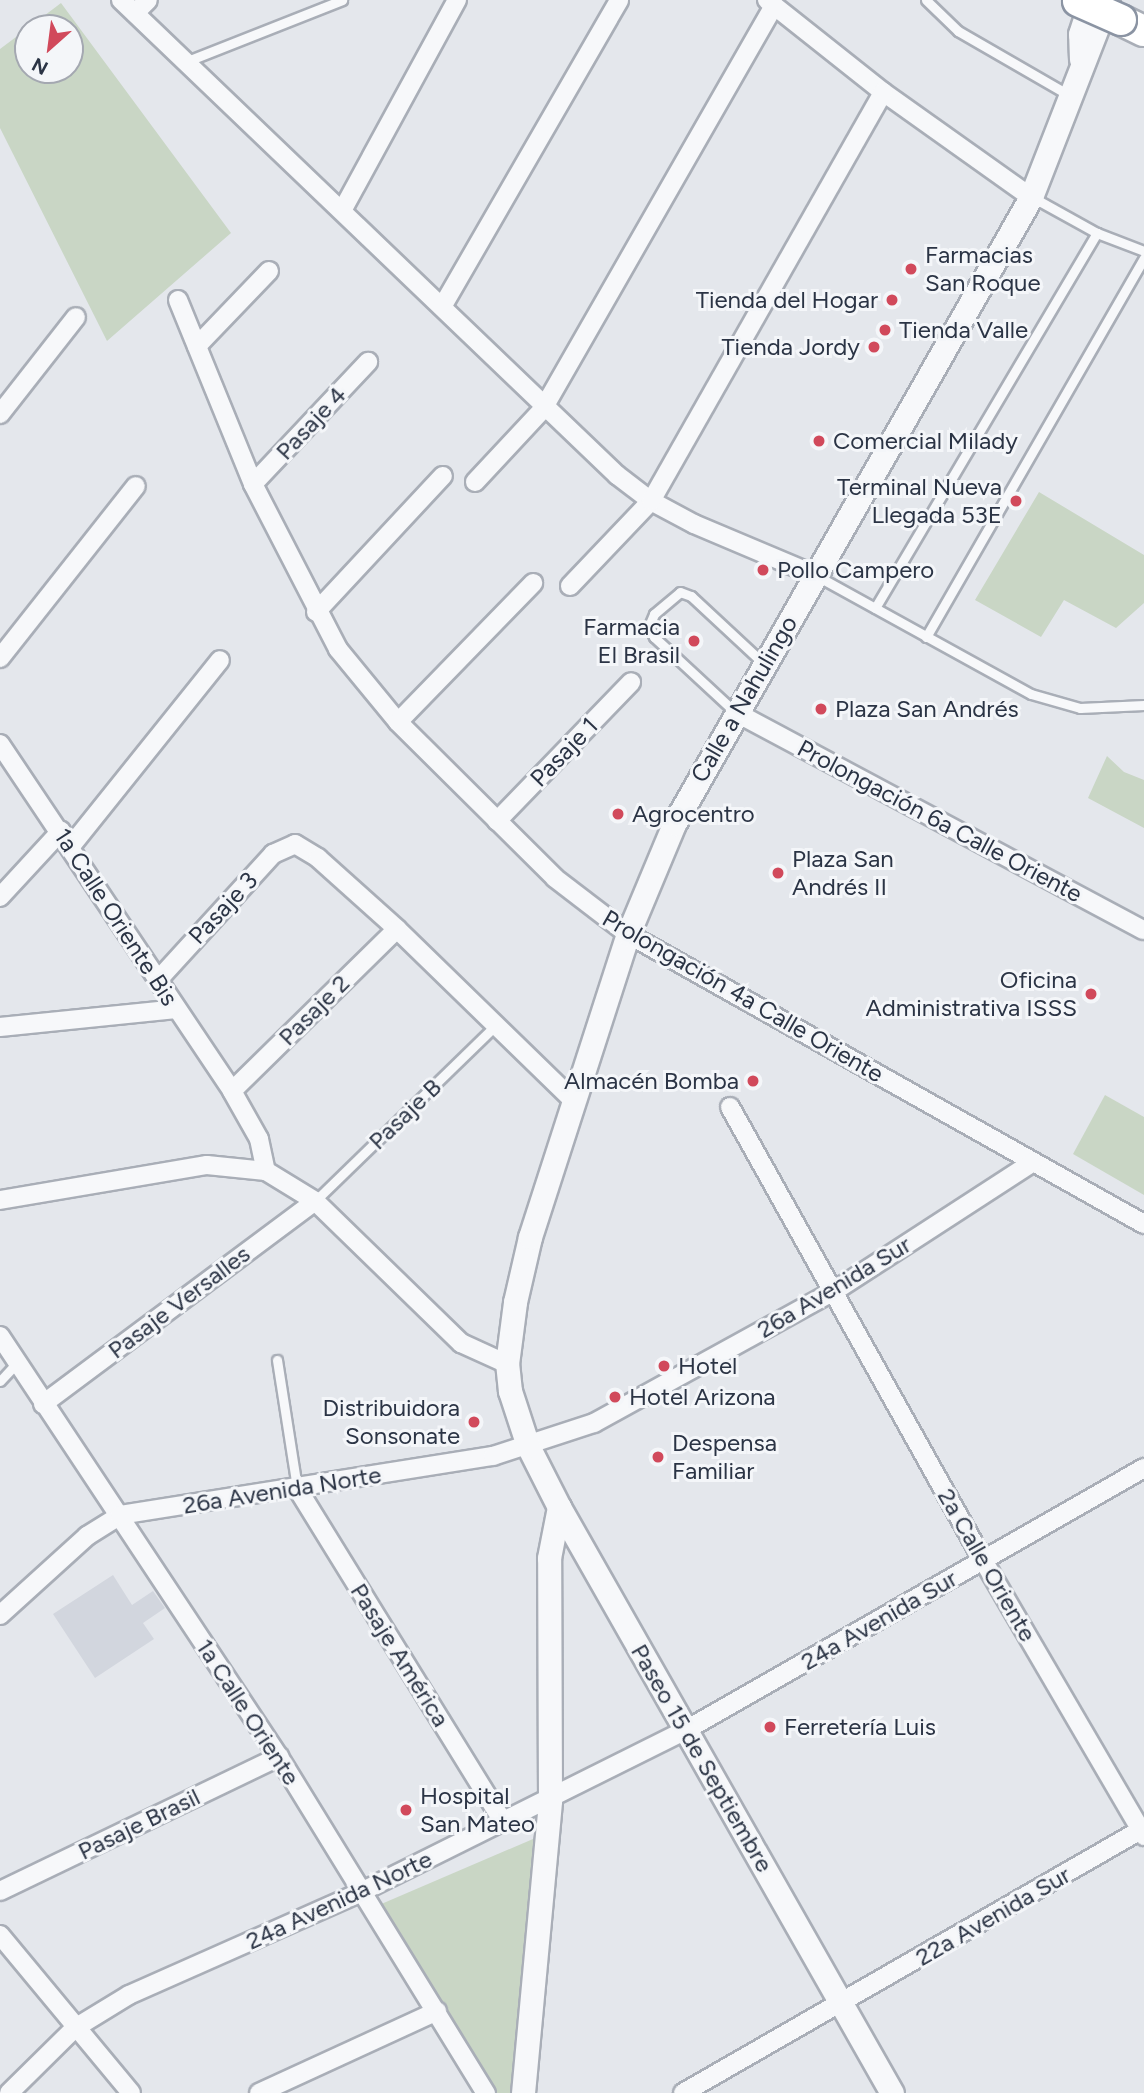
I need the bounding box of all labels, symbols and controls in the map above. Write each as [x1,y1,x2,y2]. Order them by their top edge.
north arrow [14,14,84,84]
text: N [28,53,52,80]
place label: Farmacias San Roque [925,241,1041,297]
marker: Farmacias San Roque [903,261,919,277]
place label: Tienda del Hogar [696,286,878,314]
marker: Tienda del Hogar [884,292,900,308]
place label: Tienda Valle [899,316,1028,344]
marker: Tienda Valle [877,322,893,338]
place label: Tienda Jordy [721,333,860,361]
marker: Tienda Jordy [866,339,882,355]
street label: Pasaje 4 [270,380,352,466]
place label: Comercial Milady [833,427,1018,455]
marker: Comercial Milady [811,433,827,449]
place label: Terminal Nueva Llegada 53E [837,473,1002,529]
marker: Terminal Nueva Llegada 53E [1008,493,1024,509]
place label: Pollo Campero [777,556,934,584]
marker: Pollo Campero [755,562,771,578]
street label: Calle a Nahulingo [685,611,803,787]
place label: Farmacia El Brasil [583,613,680,669]
marker: Farmacia El Brasil [686,633,702,649]
place label: Plaza San Andrés [835,695,1019,723]
marker: Plaza San Andrés [813,701,829,717]
street label: Pasaje 1 [524,712,604,792]
street label: Prolongación 6a Calle Oriente [793,734,1087,908]
place label: Agrocentro [632,800,755,828]
marker: Agrocentro [610,806,626,822]
street label: 1a Calle Oriente Bis [48,823,184,1011]
place label: Plaza San Andrés II [792,845,894,901]
marker: Plaza San Andrés II [770,865,786,881]
street label: Pasaje 3 [183,866,263,950]
street label: Prolongación 4a Calle Oriente [597,904,889,1088]
place label: Oficina Administrativa ISSS [866,966,1077,1022]
street label: Pasaje 2 [273,969,355,1051]
marker: Oficina Administrativa ISSS [1083,986,1099,1002]
place label: Almacén Bomba [564,1067,739,1095]
street label: Pasaje B [363,1073,447,1155]
marker: Almacén Bomba [745,1073,761,1089]
street label: 26a Avenida Sur [752,1230,916,1344]
street label: Pasaje Versalles [102,1239,256,1365]
place label: Hotel [678,1352,737,1380]
marker: Hotel [656,1358,672,1374]
place label: Hotel Arizona [629,1383,776,1411]
marker: Hotel Arizona [607,1389,623,1405]
place label: Distribuidora Sonsonate [323,1394,460,1450]
marker: Distribuidora Sonsonate [466,1414,482,1430]
place label: Despensa Familiar [672,1429,777,1485]
marker: Despensa Familiar [650,1449,666,1465]
street label: 26a Avenida Norte [181,1460,383,1520]
street label: 2a Calle Oriente [932,1483,1042,1647]
street label: 24a Avenida Sur [796,1564,962,1676]
street label: Pasaje América [344,1578,456,1732]
street label: 1a Calle Oriente [190,1634,306,1790]
street label: Paseo 15 de Septiembre [625,1639,779,1877]
place label: Ferretería Luis [784,1713,936,1741]
marker: Ferretería Luis [762,1719,778,1735]
street label: Pasaje Brasil [73,1782,205,1866]
place label: Hospital San Mateo [420,1782,535,1838]
marker: Hospital San Mateo [398,1802,414,1818]
street label: 24a Avenida Norte [242,1844,436,1956]
street label: 22a Avenida Sur [911,1860,1075,1972]

